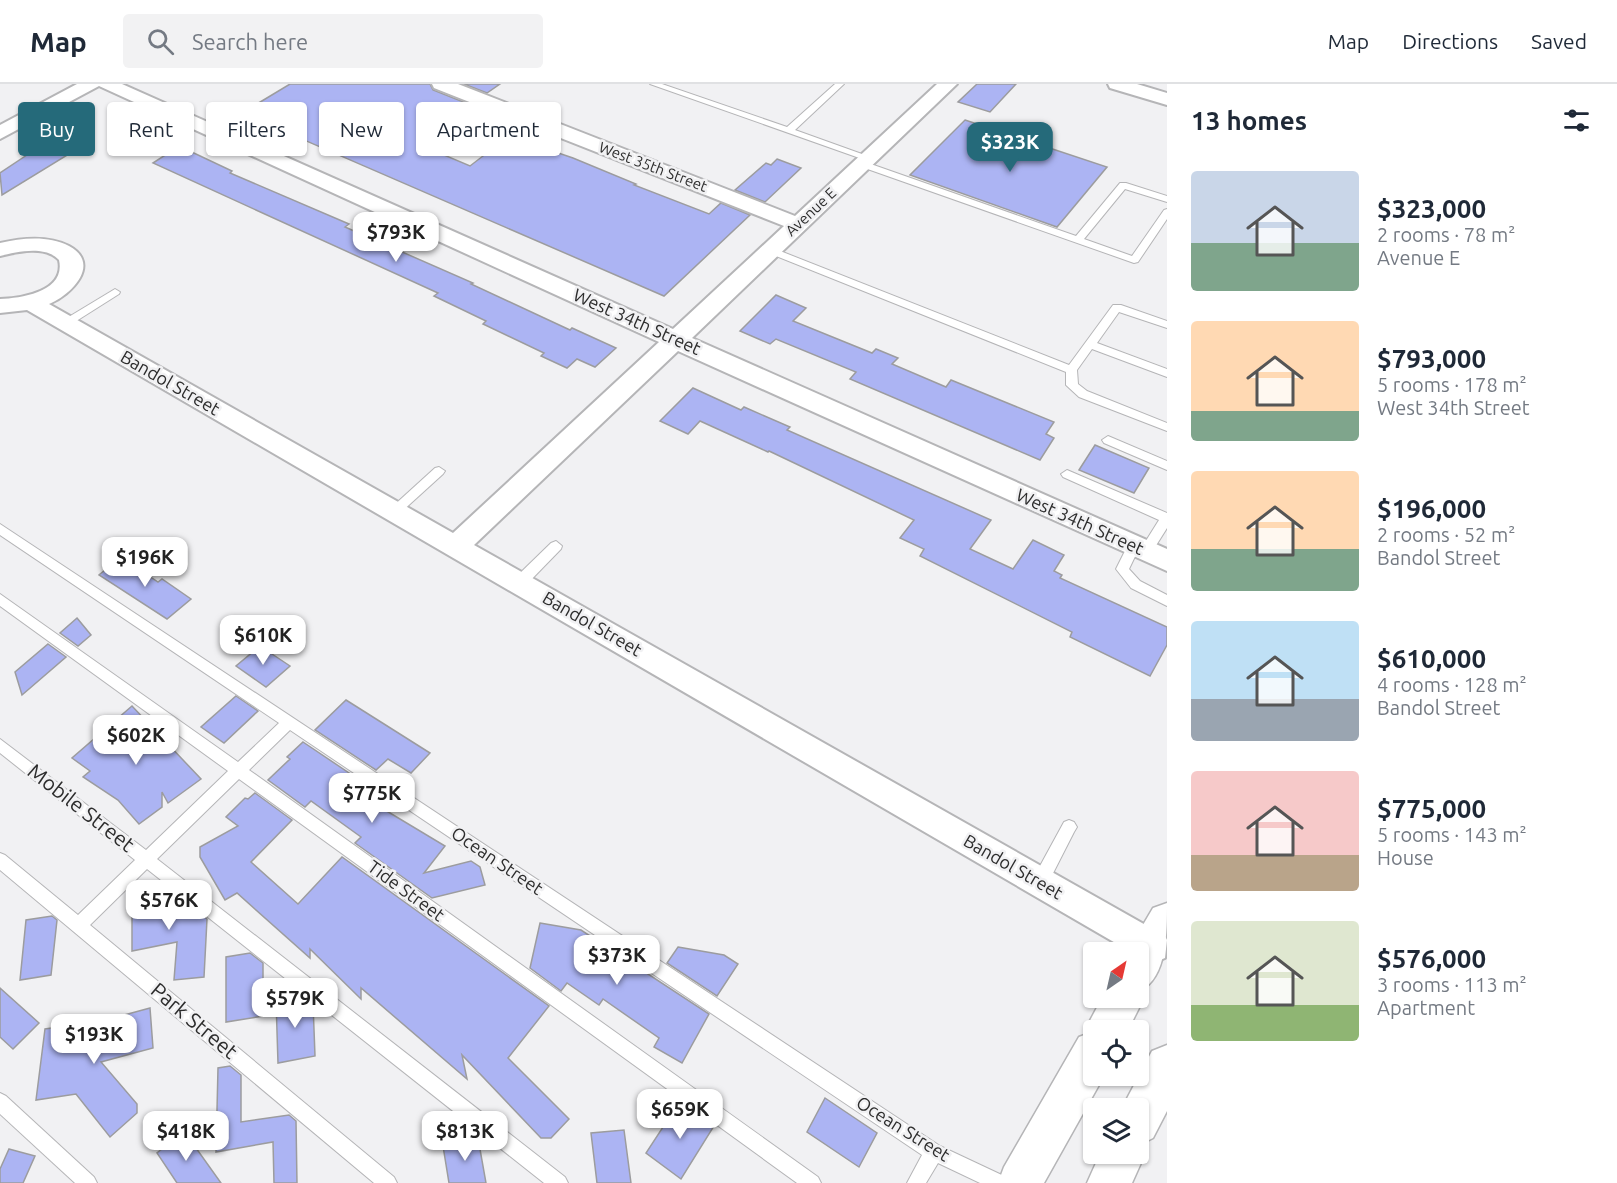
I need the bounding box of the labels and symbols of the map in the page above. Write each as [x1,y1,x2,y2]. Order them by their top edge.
pin: $323K [968,122,1052,173]
street label: West 35th Street [597,138,710,195]
street label: Avenue E [782,184,839,239]
pin: $793K [354,212,438,263]
street label: West 34th Street [571,284,704,358]
street label: Bandol Street [117,346,224,419]
street label: West 34th Street [1014,484,1147,558]
pin: $196K [103,537,187,588]
street label: Bandol Street [539,587,646,660]
pin: $610K [221,615,305,666]
pin: $602K [94,715,178,766]
street label: Mobile Street [24,758,140,856]
pin: $775K [330,773,414,824]
street label: Ocean Street [448,822,547,898]
street label: Bandol Street [960,830,1067,903]
street label: Tide Street [364,856,449,925]
pin: $576K [127,880,211,931]
pin: $373K [575,935,659,986]
north arrow [1083,942,1149,1008]
street label: Park Street [147,977,243,1063]
pin: $579K [253,978,337,1029]
pin: $193K [52,1014,136,1065]
pin: $659K [638,1089,722,1140]
street label: Ocean Street [853,1092,954,1165]
pin: $418K [144,1111,228,1162]
pin: $813K [423,1111,507,1162]

